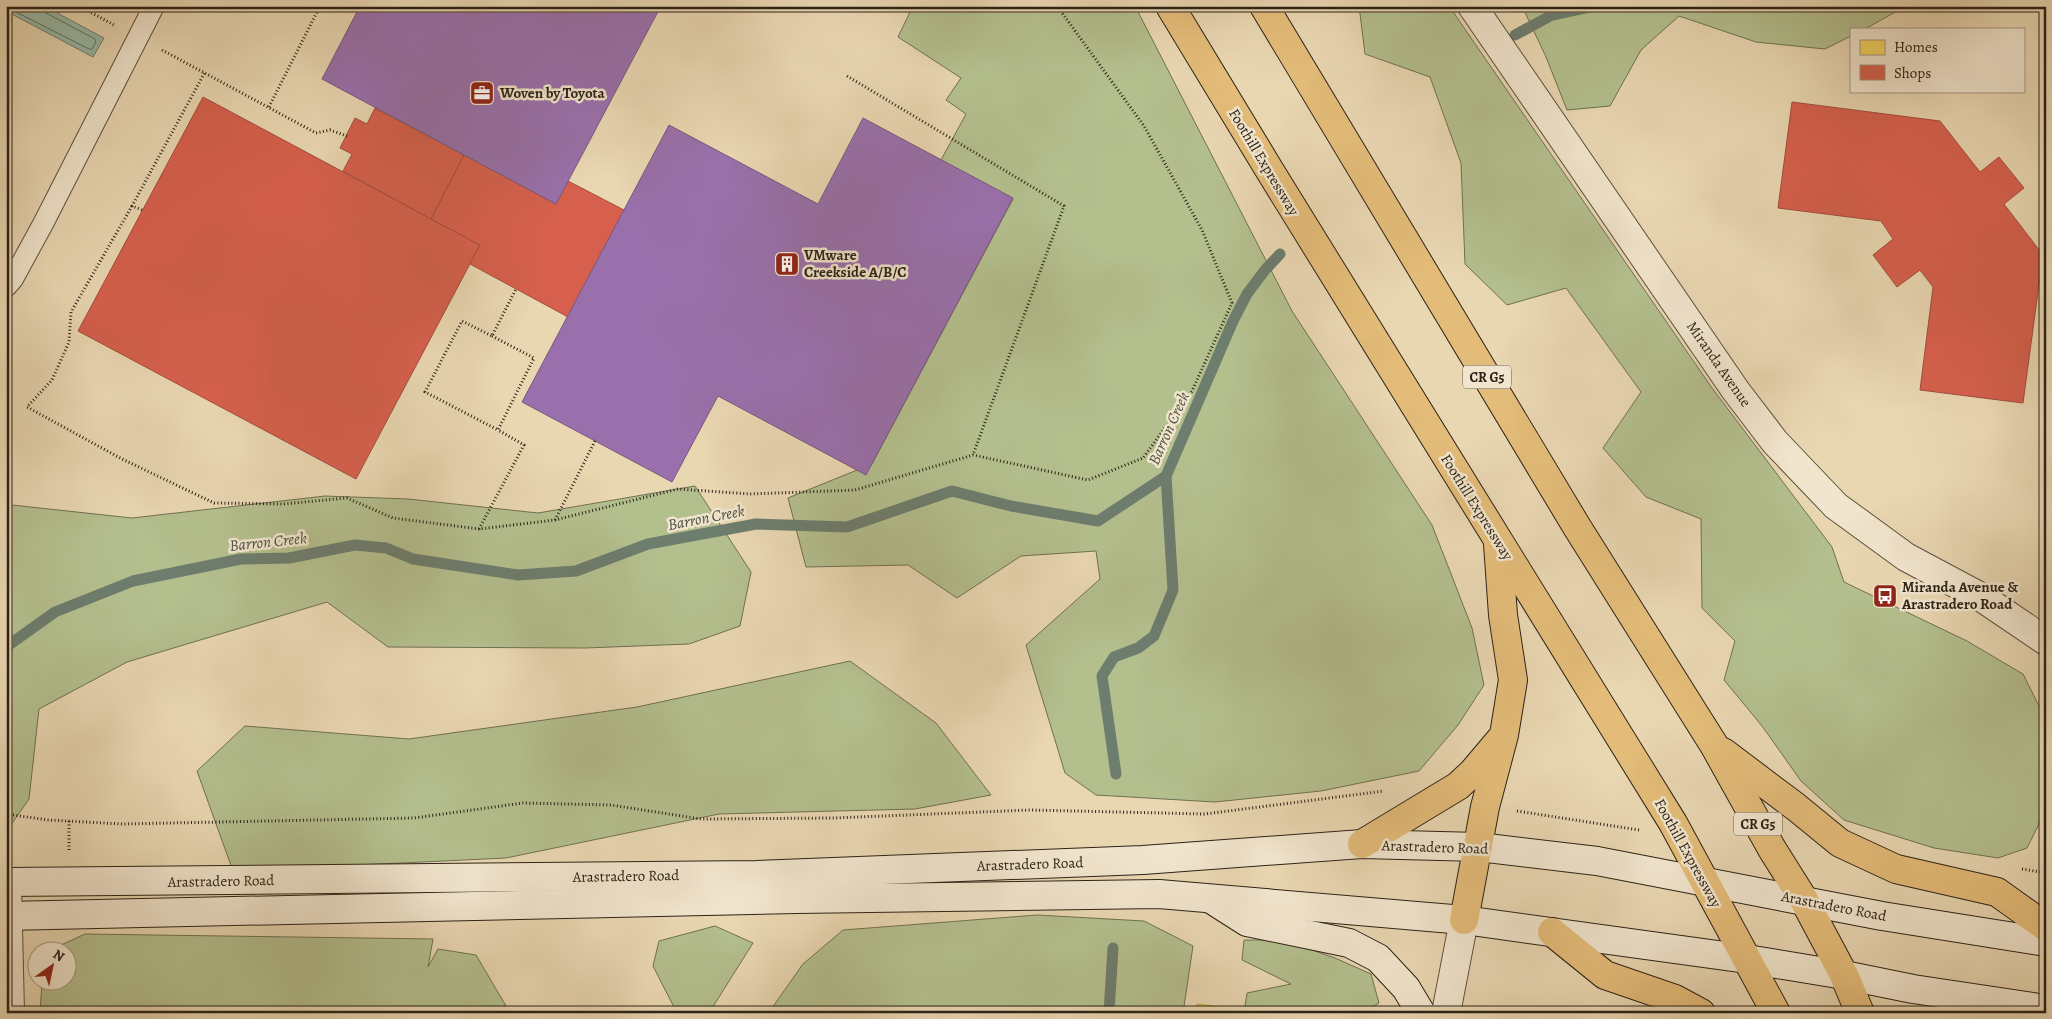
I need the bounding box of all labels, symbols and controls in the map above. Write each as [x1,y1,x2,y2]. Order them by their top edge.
legend [1850,28,2024,92]
text: Homes [1894,37,1938,57]
text: Shops [1894,63,1931,83]
office icon: Woven by Toyota [469,80,495,106]
place label: Woven by Toyota [499,83,606,103]
street label: Foothill Expressway [1224,105,1304,219]
place label: VMware Creekside A/B/C [803,245,907,282]
building icon: VMware Creekside A/B/C [774,251,800,277]
street label: Miranda Avenue [1682,317,1756,411]
road number: CR G5 [1463,366,1511,388]
water label: Barron Creek [1143,388,1195,468]
street label: Foothill Expressway [1436,450,1518,564]
water label: Barron Creek [666,500,746,536]
water label: Barron Creek [228,527,308,557]
place label: Miranda Avenue & Arastradero Road [1901,577,2018,614]
bus stop icon: Miranda Avenue & Arastradero Road [1872,583,1898,609]
street label: Foothill Expressway [1650,795,1726,911]
road number: CR G5 [1734,812,1782,836]
street label: Arastradero Road [1380,835,1490,859]
street label: Arastradero Road [975,852,1085,876]
street label: Arastradero Road [572,865,680,887]
street label: Arastradero Road [167,870,275,892]
street label: Arastradero Road [1779,886,1889,926]
north arrow [28,942,78,992]
text: N [49,945,68,966]

